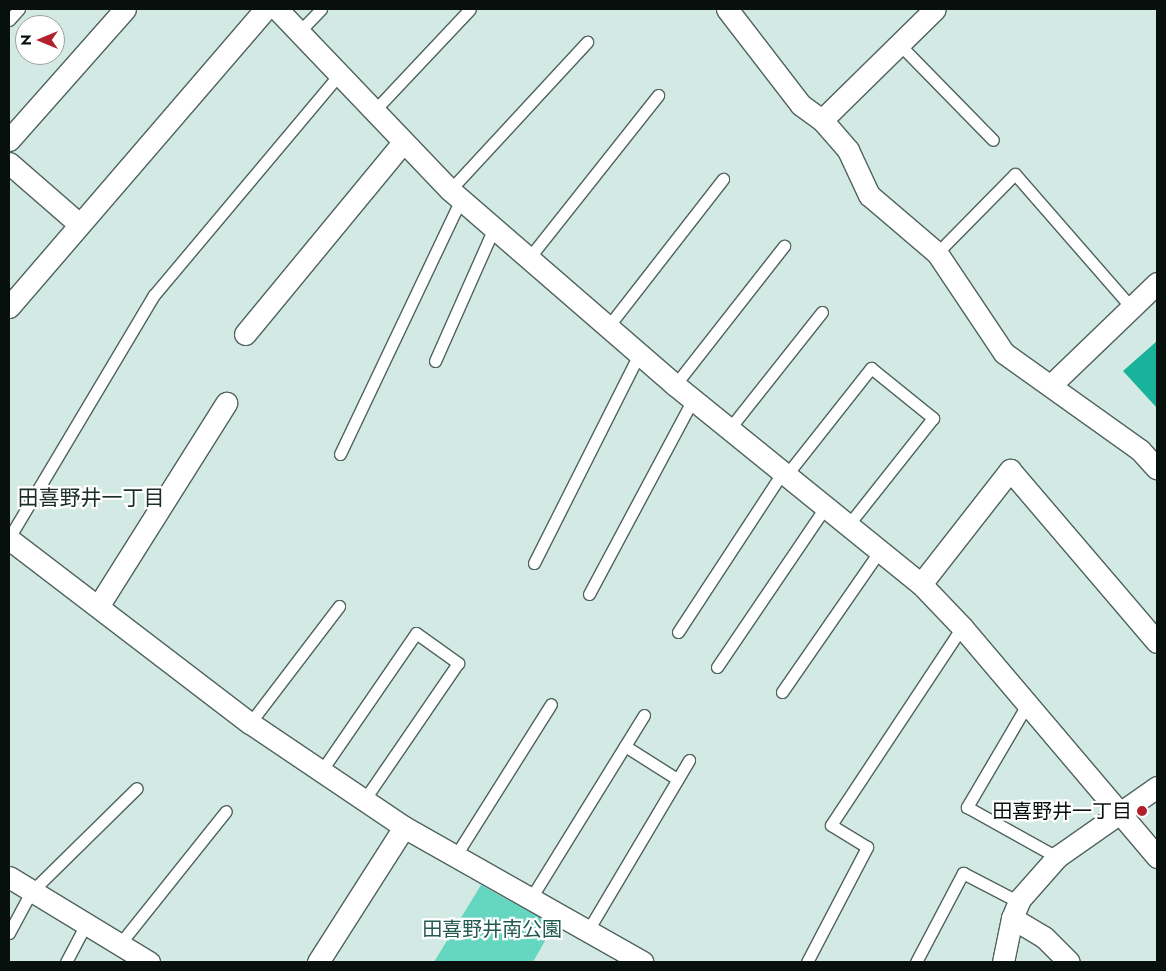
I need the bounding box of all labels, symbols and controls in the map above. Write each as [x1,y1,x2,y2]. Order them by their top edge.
north arrow [15,15,65,65]
text: N [16,34,36,46]
district label: 田喜野井一丁目 [18,485,164,511]
place label: 田喜野井一丁目 [992,799,1132,823]
marker: 田喜野井一丁目 [1136,805,1148,817]
park label: 田喜野井南公園 [422,917,562,941]

